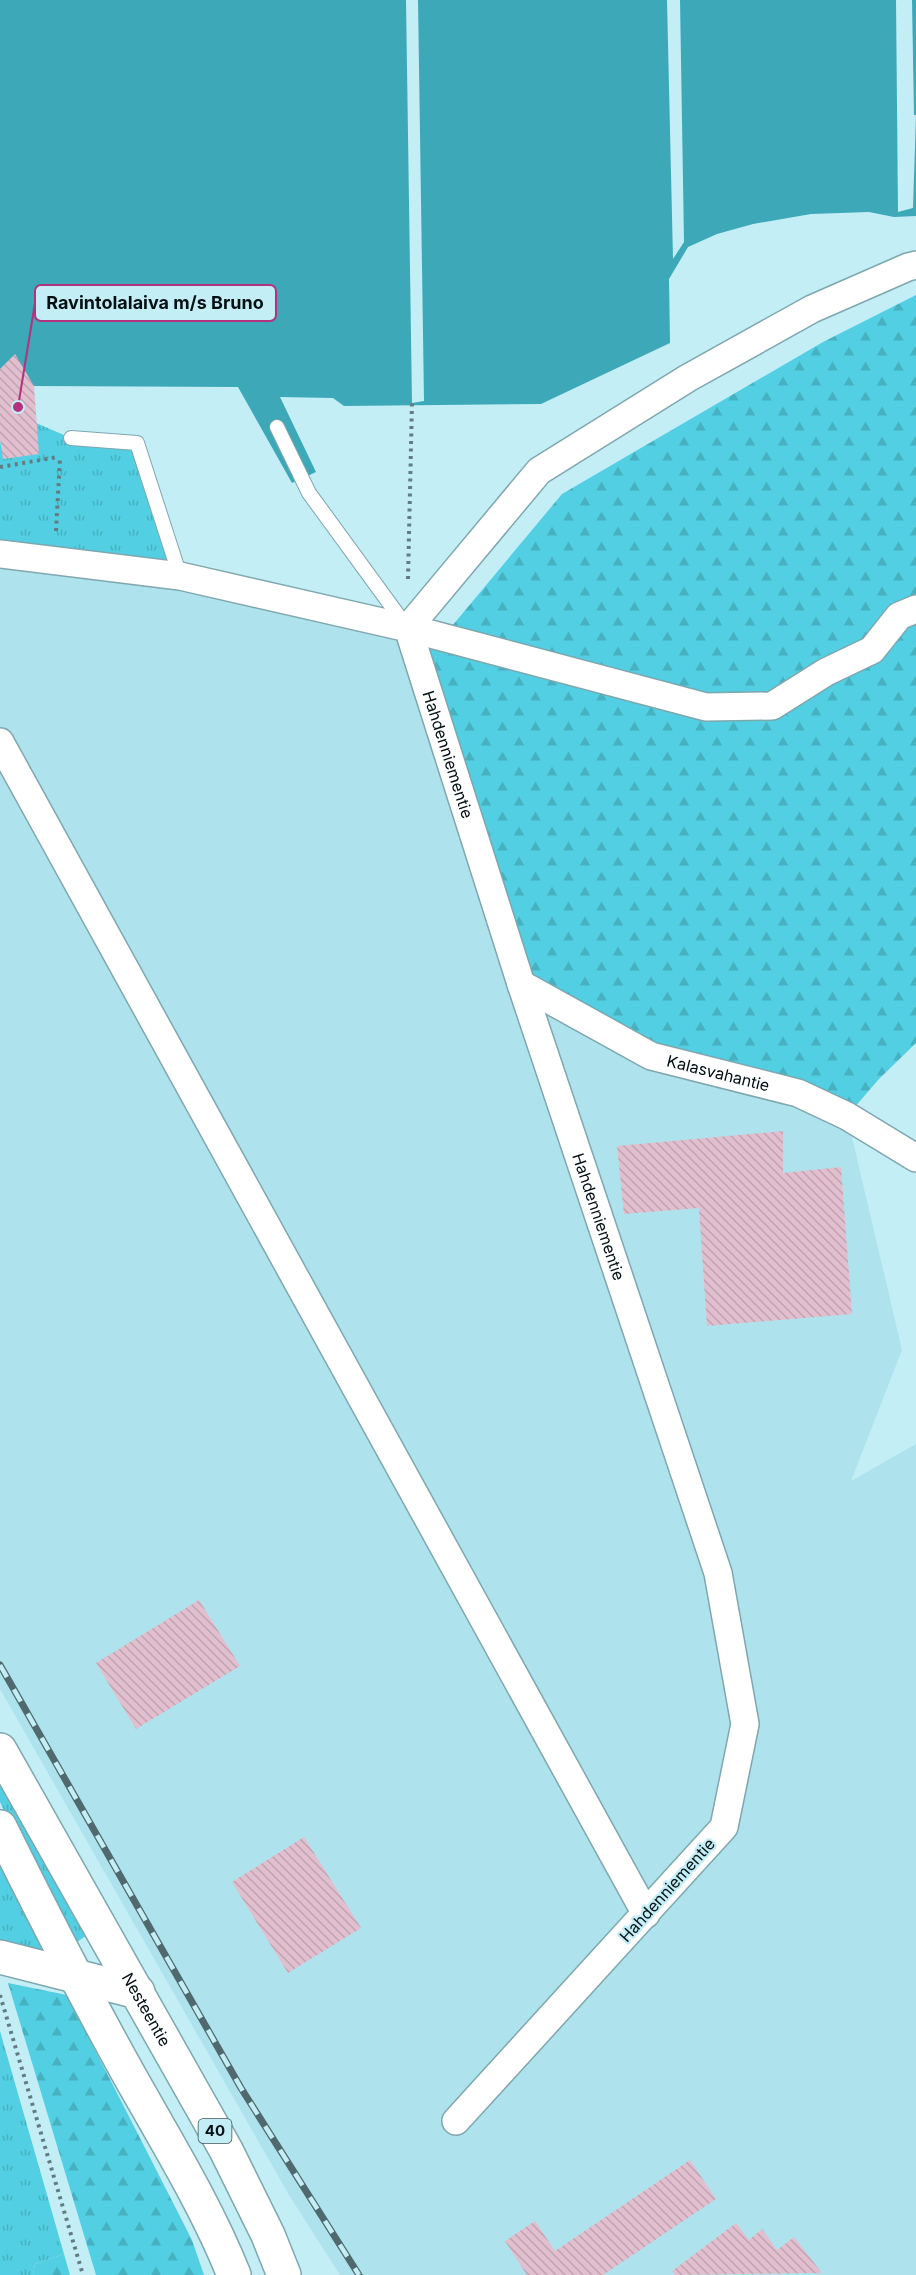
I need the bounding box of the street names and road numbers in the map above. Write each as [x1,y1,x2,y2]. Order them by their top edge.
street label: Hahdenniementie [419,688,478,821]
street label: Kalasvahantie [665,1050,772,1095]
street label: Hahdenniementie [568,1150,629,1283]
street label: Hahdenniementie [615,1834,719,1946]
street label: Nesteentie [118,1969,175,2050]
road number: 40 [198,2119,232,2143]

